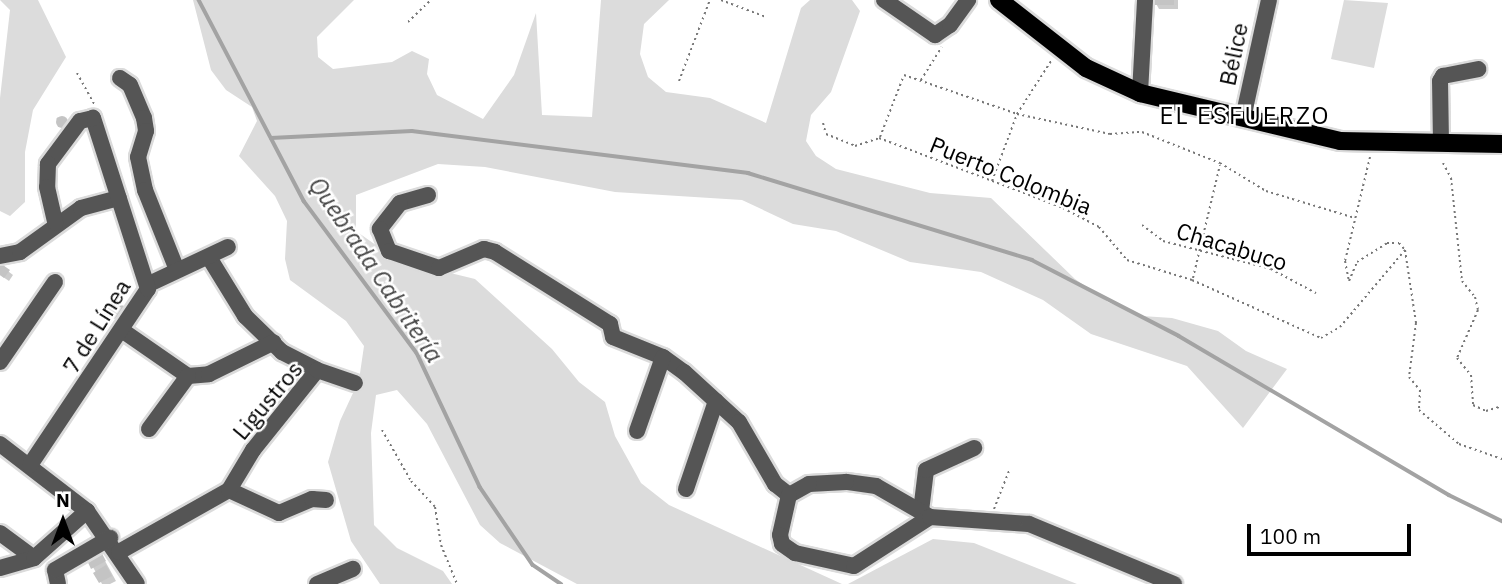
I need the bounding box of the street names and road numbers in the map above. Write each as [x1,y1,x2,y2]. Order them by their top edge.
street label: Bélice [1213,20,1253,88]
street label: Puerto Colombia [926,130,1096,220]
street label: Chacabuco [1173,216,1291,276]
street label: 7 de Línea [56,274,136,378]
street label: Ligustros [226,355,308,445]

